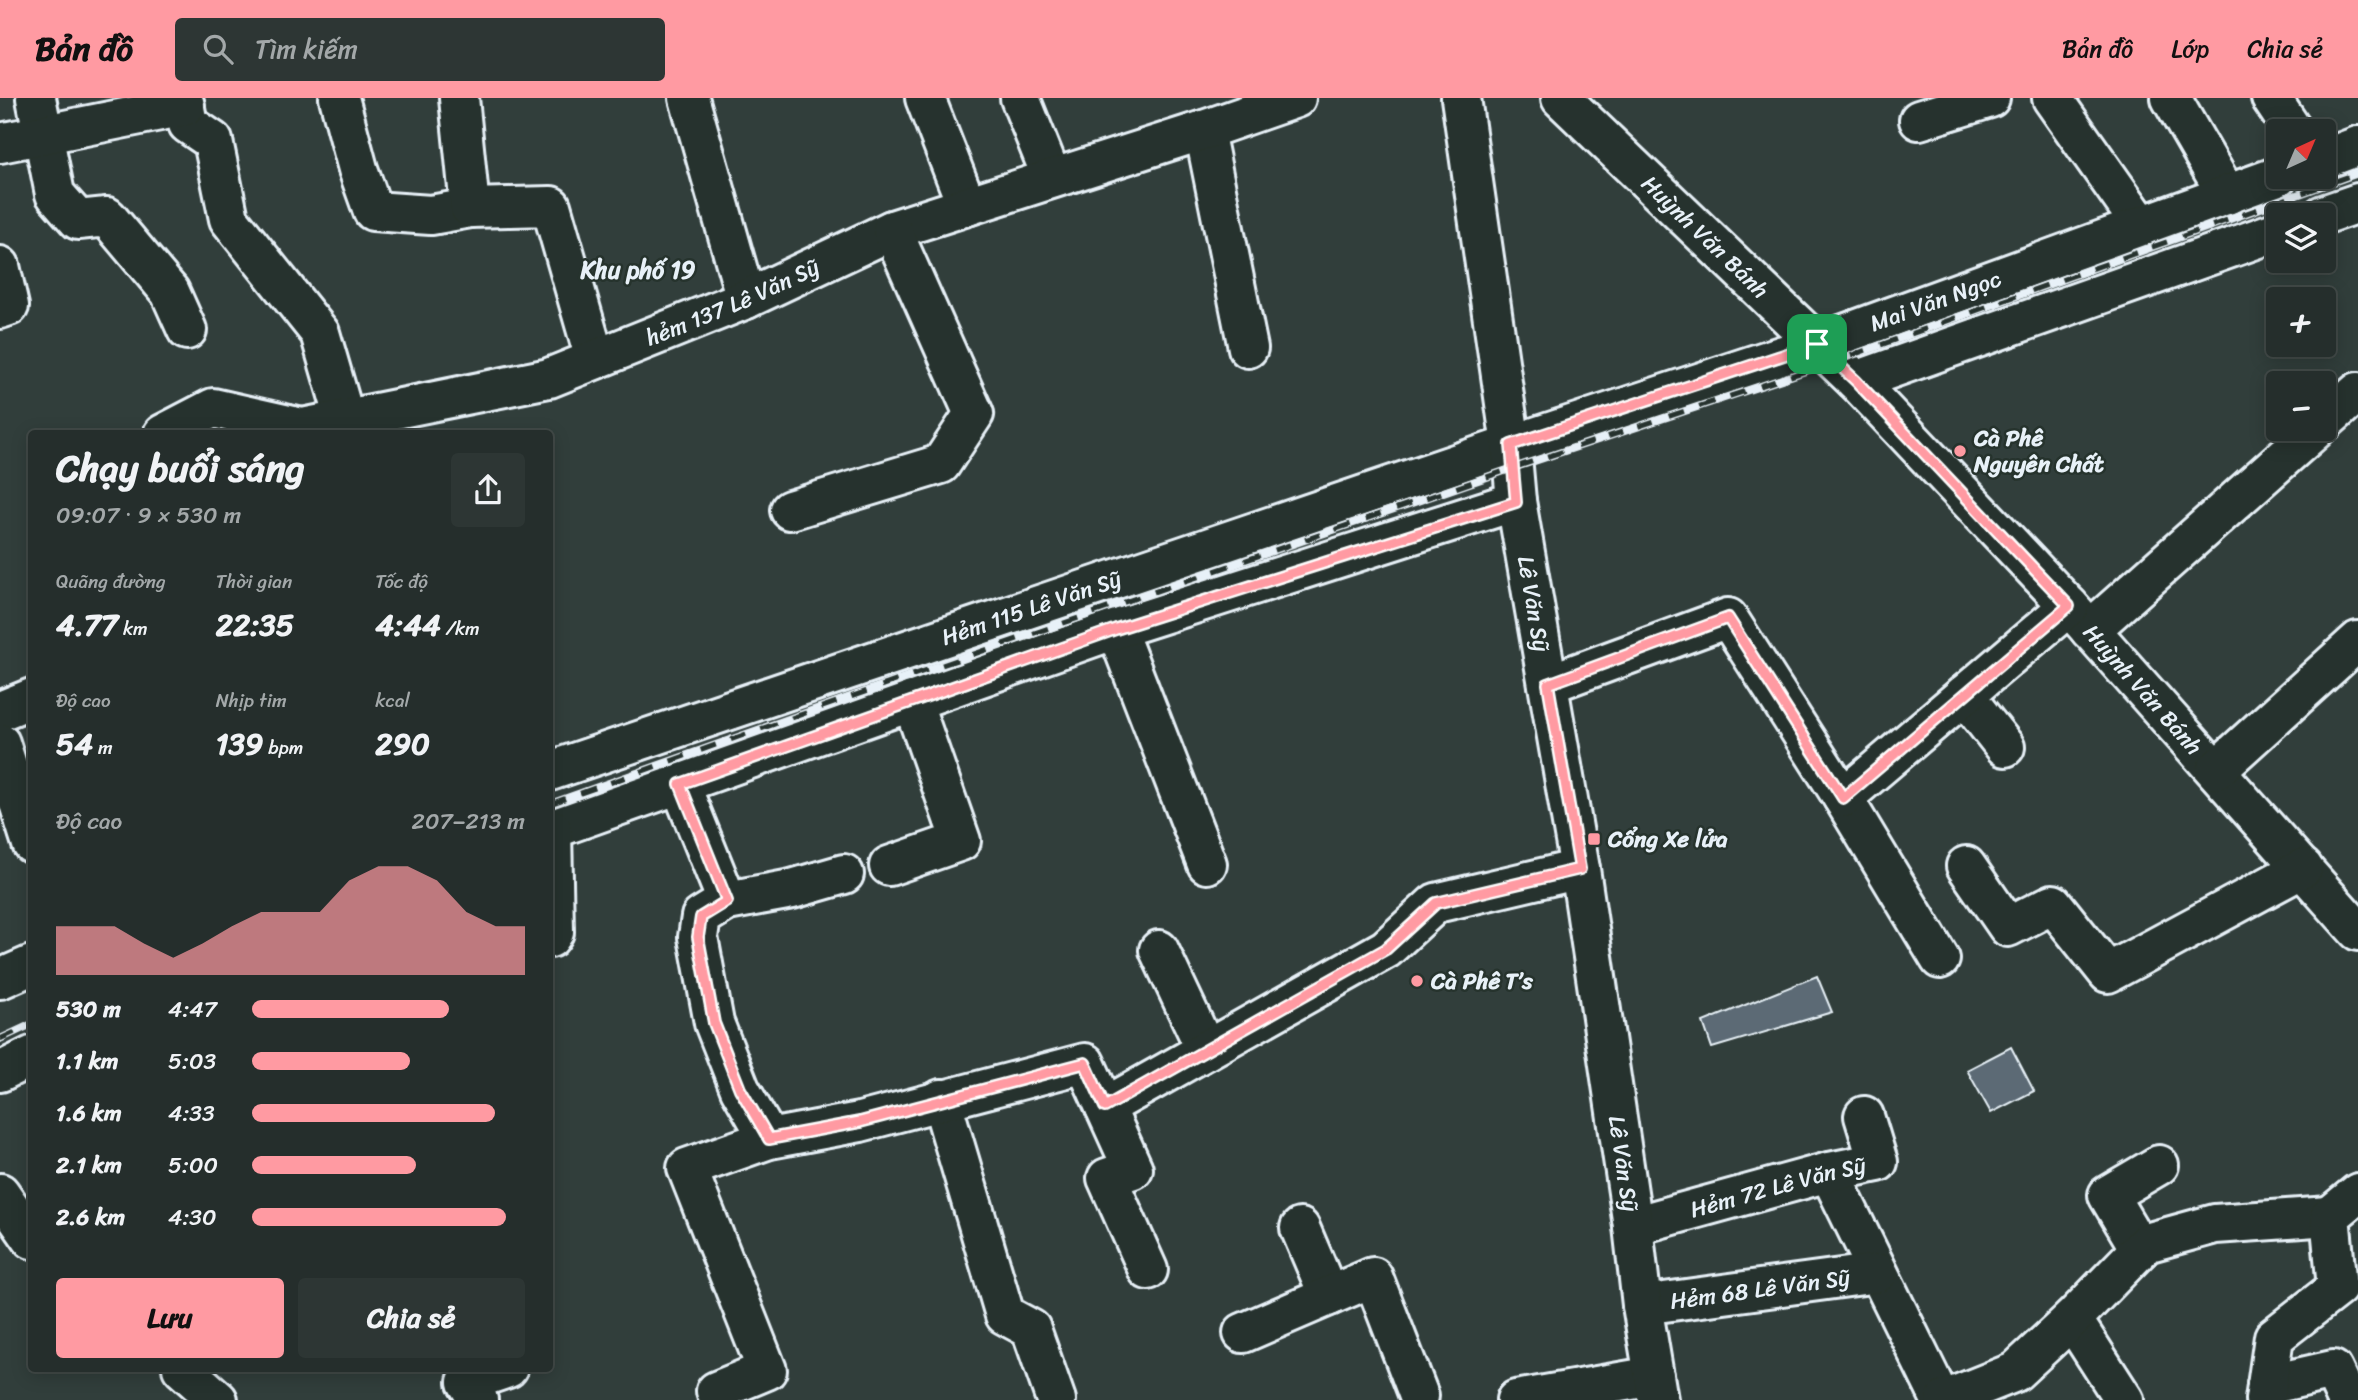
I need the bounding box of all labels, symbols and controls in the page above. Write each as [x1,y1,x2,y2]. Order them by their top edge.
search box [175,18,665,81]
text: Bản đồ [35,20,133,78]
text: Tìm kiếm [255,26,358,72]
text: Bản đồ [2062,28,2133,70]
text: Lớp [2171,28,2209,70]
text: Chia sẻ [2247,28,2323,70]
icon: search [199,30,237,68]
north arrow [2266,119,2336,189]
map controls [2266,119,2336,441]
street label: Huỳnh Văn Bánh [1631,165,1779,309]
button: layers [2266,203,2336,273]
street label: hẻm 137 Lê Văn Sỹ [639,247,826,359]
district label: Khu phố 19 [580,249,696,291]
street label: Mai Văn Ngọc [1864,258,2008,344]
button: + [2266,287,2336,357]
pin [1787,314,1847,374]
icon: arrive [1798,325,1836,363]
button: − [2266,371,2336,441]
place label: Cà Phê Nguyên Chất [1973,418,2104,485]
text: Chạy buổi sáng [56,435,305,502]
marker: Cà Phê Nguyên Chất [1952,443,1968,459]
button: share [451,453,525,527]
text: 09:07 · 9 × 530 m [56,495,241,536]
street label: Lê Văn Sỹ [1505,553,1562,655]
street label: Hẻm 115 Lê Văn Sỹ [936,559,1127,658]
text: Quãng đường [56,565,166,598]
text: Thời gian [216,565,292,598]
text: Tốc độ [375,565,428,598]
text: 4.77 [56,598,118,652]
text: 22:35 [216,598,294,652]
text: 4:44 [375,598,441,652]
text: km [118,612,148,645]
text: /km [441,612,480,645]
street label: Huỳnh Văn Bánh [2072,614,2213,765]
text: Độ cao [56,684,111,717]
text: Nhịp tim [216,684,287,717]
text: kcal [375,684,410,717]
text: 54 [56,717,93,771]
text: 139 [216,717,263,771]
text: 290 [375,717,430,771]
text: m [93,731,113,764]
text: bpm [263,731,303,764]
text: Độ cao [56,801,122,842]
text: 207–213 m [412,801,525,842]
place label: Cổng Xe lửa [1607,819,1728,860]
marker: Cổng Xe lửa [1586,831,1602,847]
place label: Cà Phê T’s [1430,961,1533,1002]
marker: Cà Phê T’s [1409,973,1425,989]
text: 530 m [56,989,121,1030]
text: 4:47 [168,989,217,1030]
text: 1.1 km [56,1041,119,1082]
text: 5:03 [168,1041,216,1082]
text: 1.6 km [56,1093,122,1134]
text: 4:33 [168,1093,215,1134]
street label: Lê Văn Sỹ [1596,1113,1651,1214]
text: 2.1 km [56,1145,122,1186]
text: 5:00 [168,1145,218,1186]
street label: Hẻm 72 Lê Văn Sỹ [1685,1145,1869,1230]
text: 2.6 km [56,1197,125,1238]
text: 4:30 [168,1197,216,1238]
street label: Hẻm 68 Lê Văn Sỹ [1668,1257,1852,1322]
button: Lưu [56,1278,284,1358]
button: Chia sẻ [298,1278,525,1358]

